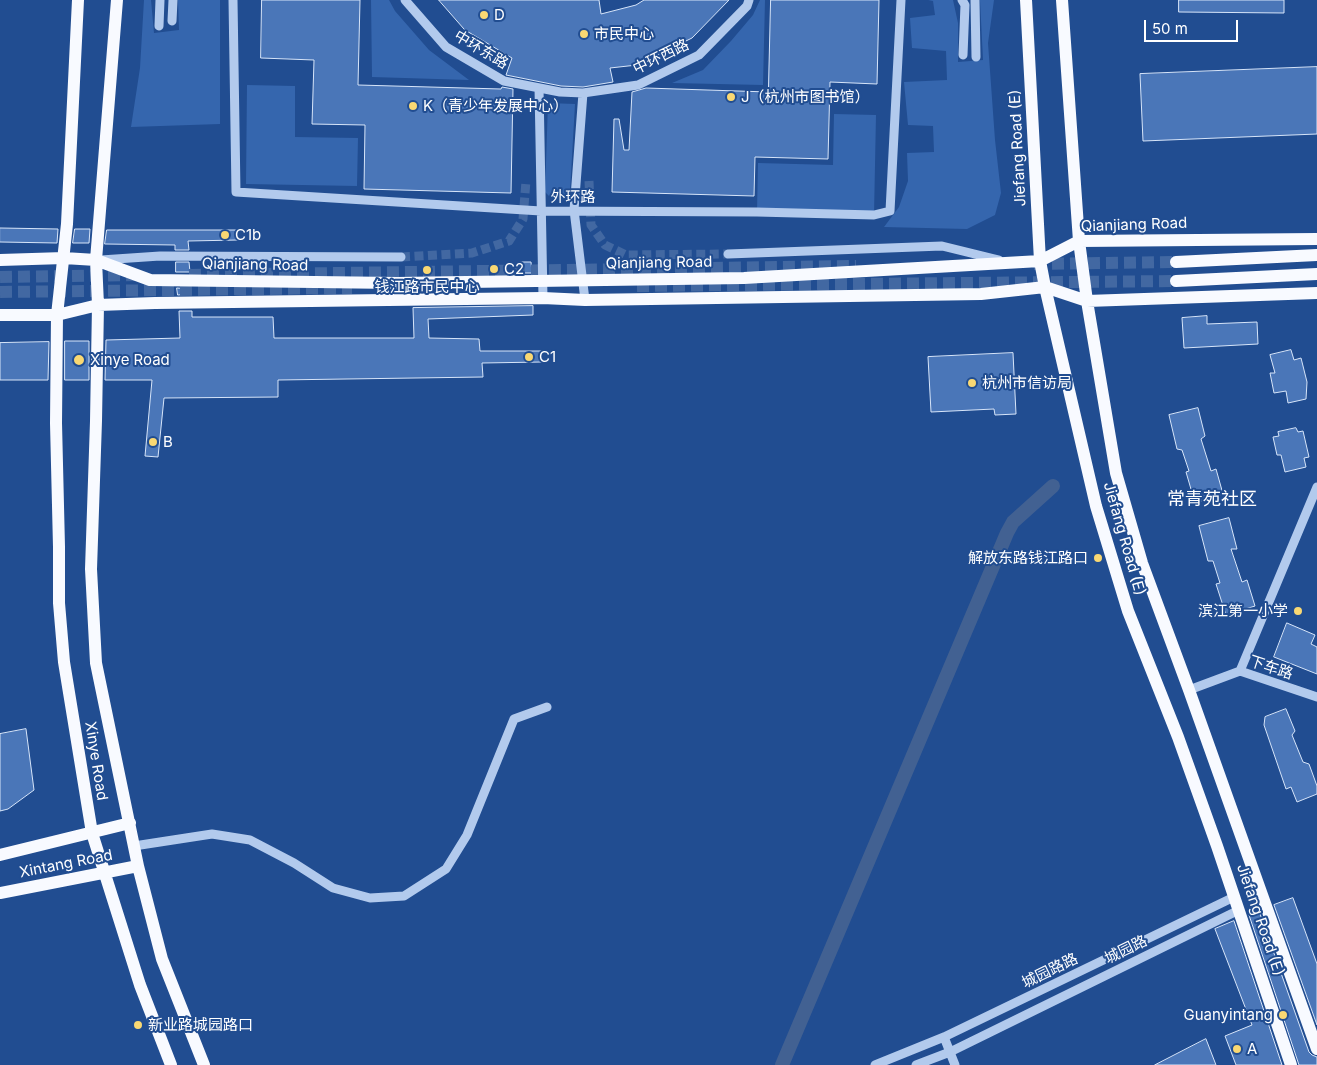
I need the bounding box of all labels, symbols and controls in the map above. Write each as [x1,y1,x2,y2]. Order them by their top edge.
place label: D [494,6,505,24]
marker: D [478,9,490,21]
scale bar [1147,10,1241,42]
text: 50 m [1152,19,1188,38]
place label: 市民中心 [594,25,654,43]
street label: 中环东路 [451,27,511,73]
marker: 市民中心 [578,28,590,40]
street label: 中环西路 [630,36,692,78]
place label: J（杭州市图书馆） [741,88,870,106]
street label: Jiefang Road (E) [1006,89,1030,207]
marker: J（杭州市图书馆） [725,91,737,103]
place label: K（青少年发展中心） [423,97,568,115]
marker: K（青少年发展中心） [407,100,419,112]
street label: 外环路 [551,188,595,206]
street label: Qianjiang Road [1080,214,1188,236]
place label: C1b [235,226,261,244]
marker: C1b [219,229,231,241]
street label: Qianjiang Road [606,253,712,273]
street label: Qianjiang Road [202,255,308,275]
place label: C2 [504,260,524,278]
marker: C2 [488,263,500,275]
marker: 钱江路市民中心 [421,264,433,276]
place label: 钱江路市民中心 [375,278,479,296]
place label: C1 [539,348,556,366]
place label: Xinye Road [90,351,170,369]
marker: C1 [523,351,535,363]
marker: Xinye Road [72,353,86,367]
place label: 杭州市信访局 [982,374,1072,392]
marker: 杭州市信访局 [966,377,978,389]
place label: B [163,433,173,451]
marker: B [147,436,159,448]
street label: Jiefang Road (E) [1099,480,1149,598]
district label: 常青苑社区 [1167,489,1257,511]
place label: 解放东路钱江路口 [968,549,1088,567]
marker: 解放东路钱江路口 [1092,552,1104,564]
place label: 滨江第一小学 [1198,602,1288,620]
marker: 滨江第一小学 [1292,605,1304,617]
street label: 下车路 [1247,652,1295,684]
street label: Xinye Road [81,720,111,802]
street label: Xintang Road [18,846,114,882]
street label: Jiefang Road (E) [1232,862,1288,978]
street label: 城园路 [1102,932,1150,968]
street label: 城园路路 [1019,950,1081,992]
place label: Guanyintang [1183,1006,1273,1024]
marker: Guanyintang [1277,1009,1289,1021]
place label: 新业路城园路口 [148,1016,253,1034]
marker: 新业路城园路口 [132,1019,144,1031]
place label: A [1247,1040,1257,1058]
marker: A [1231,1043,1243,1055]

